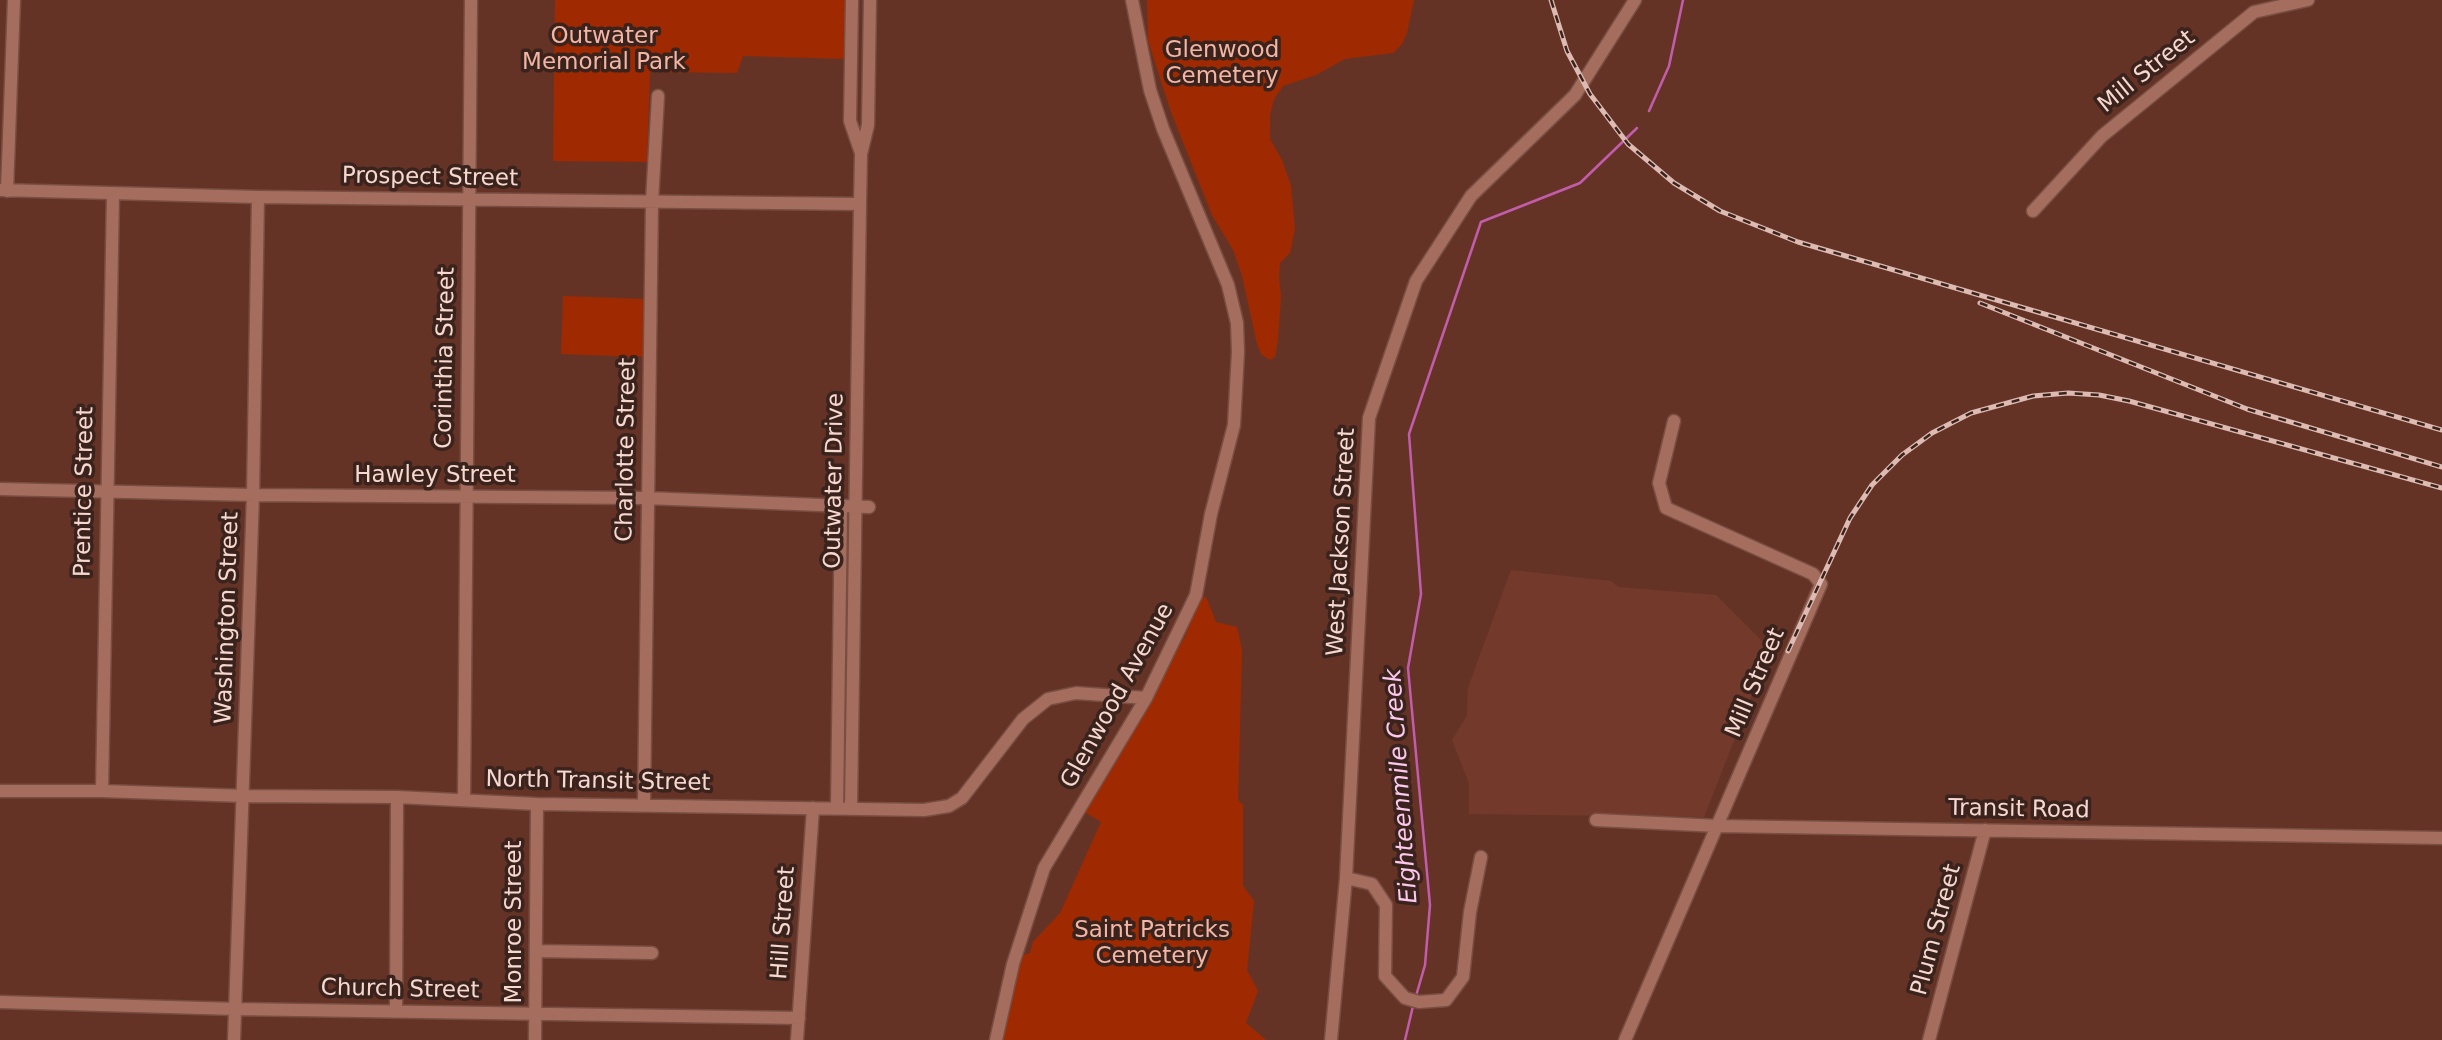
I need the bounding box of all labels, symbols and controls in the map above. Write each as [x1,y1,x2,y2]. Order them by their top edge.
park label: Outwater Memorial Park [522,23,686,77]
street label: Mill Street [2093,25,2201,119]
park label: Glenwood Cemetery [1165,37,1279,91]
street label: Prospect Street [342,163,518,193]
street label: Corinthia Street [431,267,461,449]
street label: Charlotte Street [612,358,642,542]
street label: Outwater Drive [820,393,850,569]
street label: Prentice Street [70,406,100,578]
street label: West Jackson Street [1322,427,1362,657]
street label: Hawley Street [354,462,516,490]
street label: Washington Street [211,511,245,725]
street label: Glenwood Avenue [1056,599,1180,793]
street label: Mill Street [1721,624,1791,742]
water label: Eighteenmile Creek [1379,667,1425,905]
street label: North Transit Street [485,766,711,798]
street label: Transit Road [1948,795,2090,825]
street label: Monroe Street [501,841,529,1003]
street label: Plum Street [1906,861,1968,999]
street label: Hill Street [766,865,802,981]
park label: Saint Patricks Cemetery [1074,917,1230,971]
street label: Church Street [320,975,480,1005]

